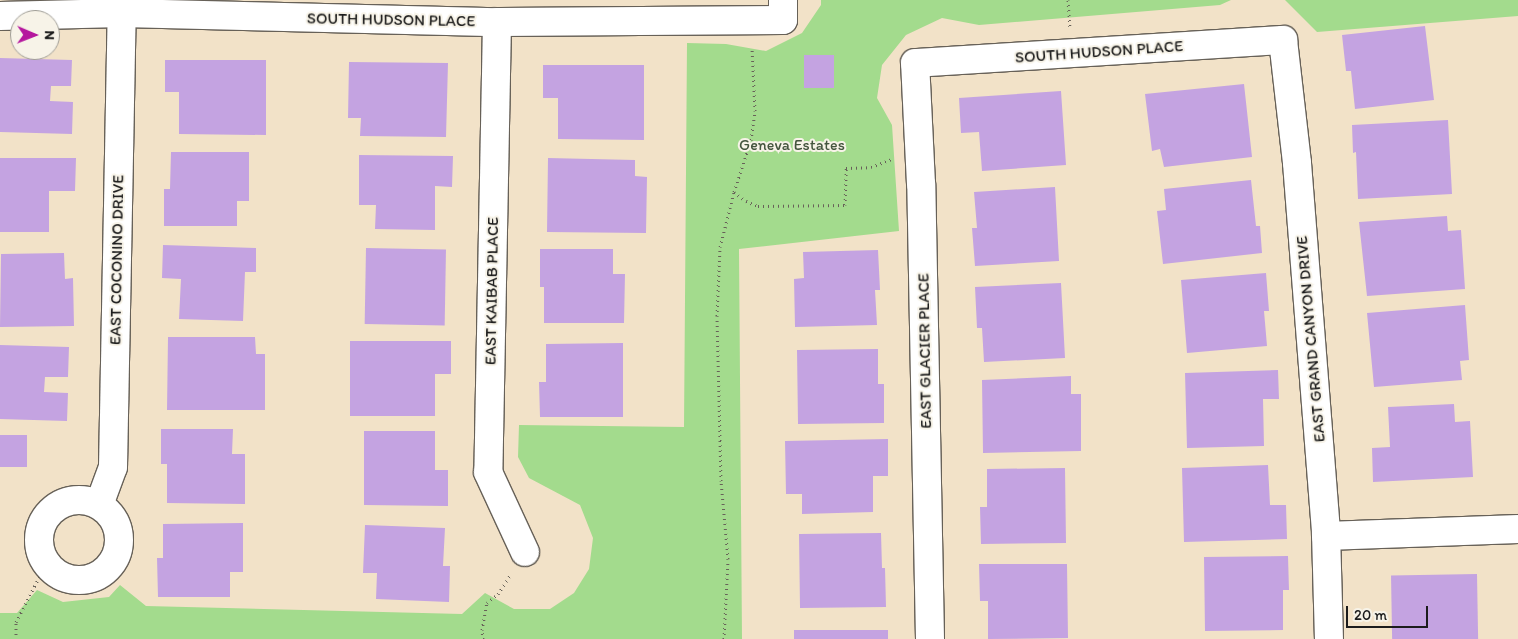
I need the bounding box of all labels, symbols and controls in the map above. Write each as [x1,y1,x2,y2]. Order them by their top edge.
street label: SOUTH HUDSON PLACE [307,9,475,31]
north arrow [10,10,60,60]
text: N [41,30,58,40]
street label: SOUTH HUDSON PLACE [1014,37,1184,67]
park label: Geneva Estates [739,135,845,155]
street label: EAST COCONINO DRIVE [106,174,128,346]
street label: EAST KAIBAB PLACE [481,218,503,364]
street label: EAST GRAND CANYON DRIVE [1292,235,1330,443]
street label: EAST GLACIER PLACE [914,274,936,428]
scale bar [1348,596,1430,628]
text: 20 m [1354,606,1387,624]

